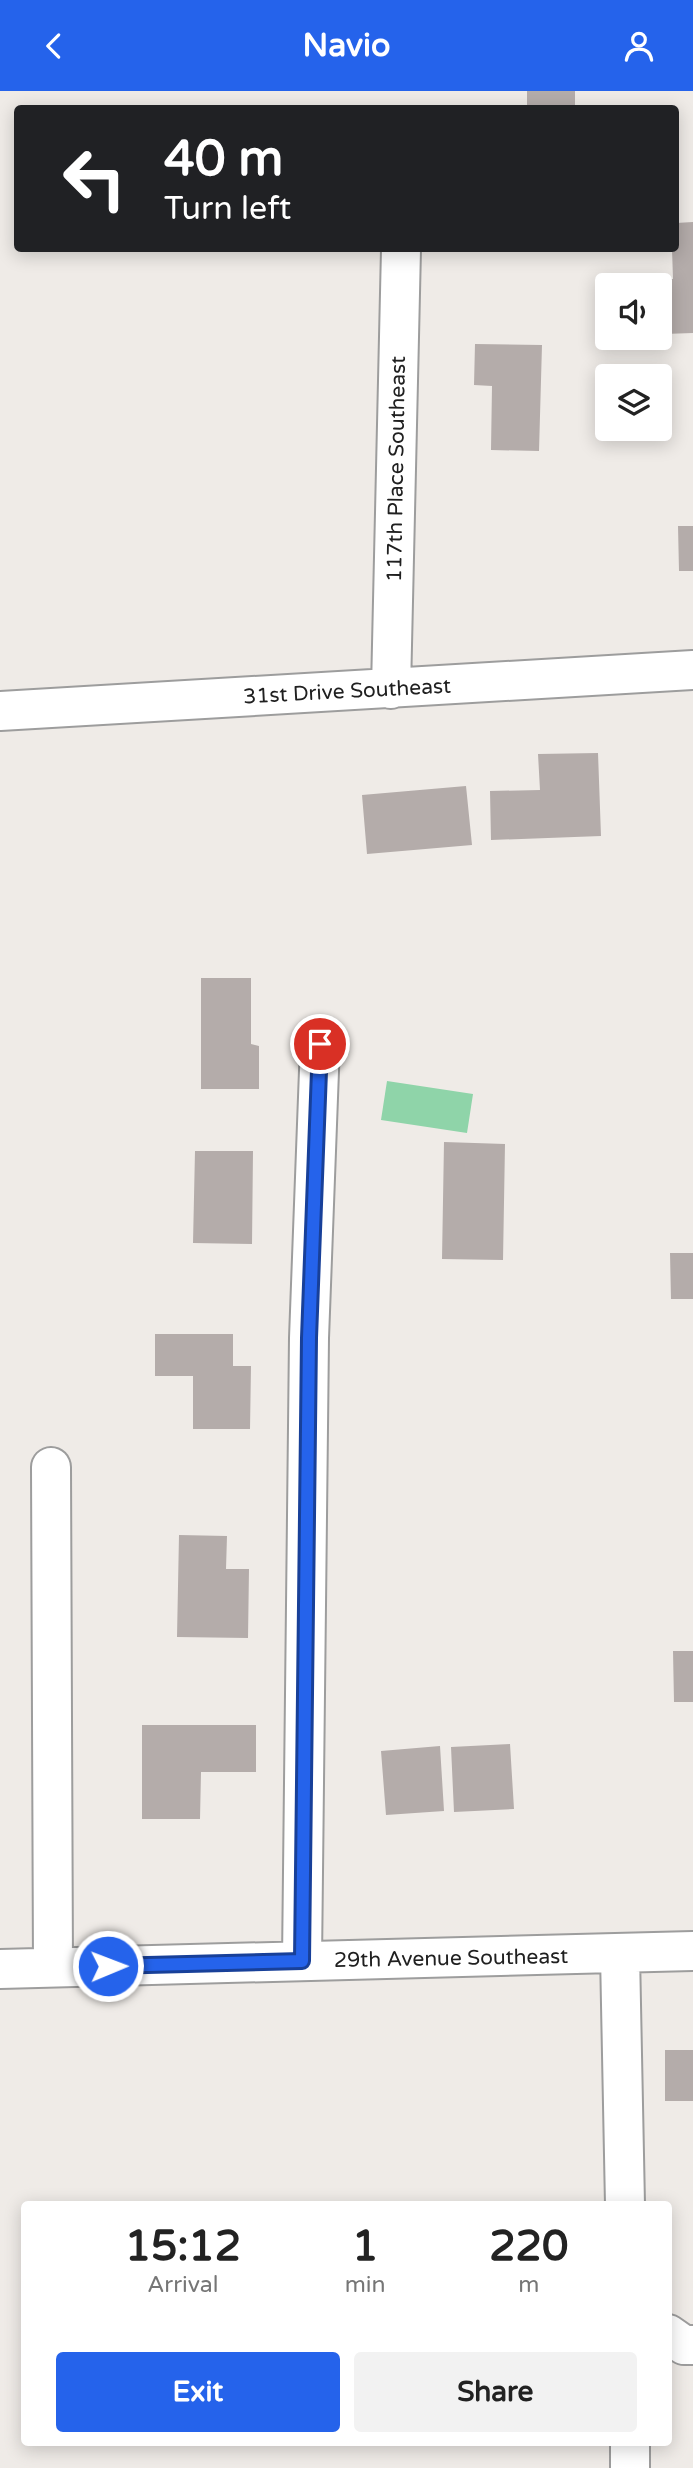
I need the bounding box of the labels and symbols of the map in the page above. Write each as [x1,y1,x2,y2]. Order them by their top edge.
street label: 117th Place Southeast [382,356,411,582]
street label: 31st Drive Southeast [242,674,452,709]
pin [290,1014,350,1074]
position arrow [71,1929,145,2003]
street label: 29th Avenue Southeast [334,1944,568,1973]

